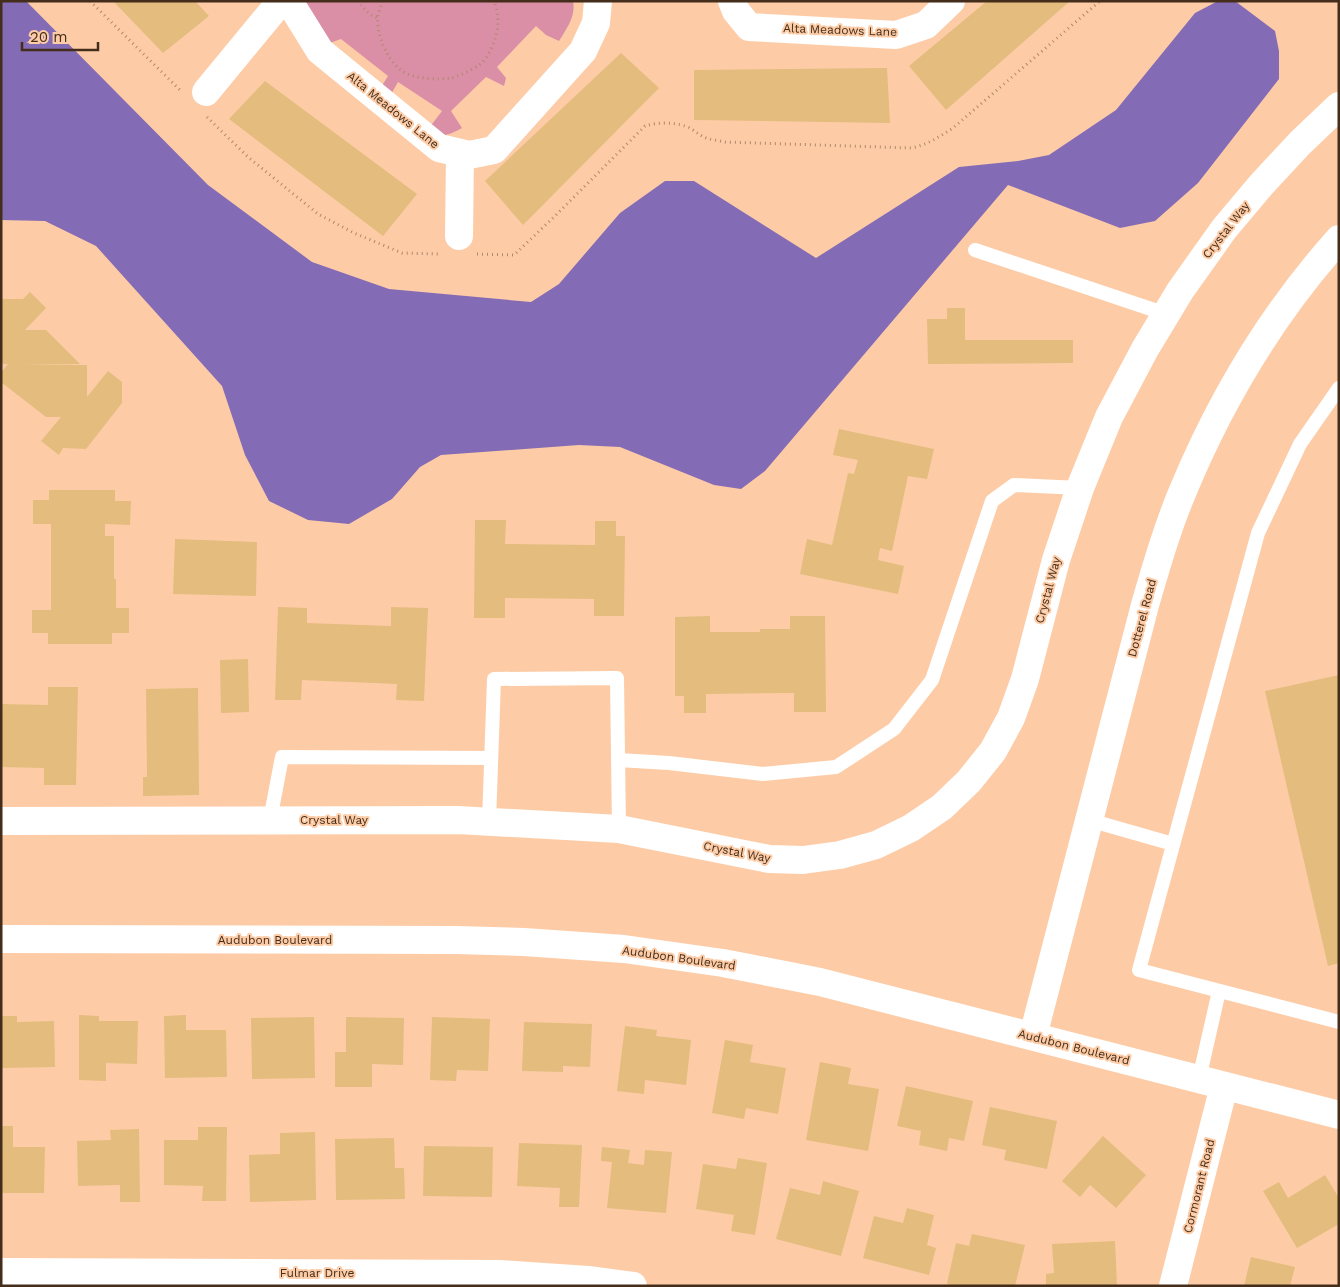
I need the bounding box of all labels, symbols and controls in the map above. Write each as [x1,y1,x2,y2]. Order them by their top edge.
scale bar [22,20,99,52]
street label: Alta Meadows Lane [783,21,897,39]
text: 20 m [30,28,68,46]
street label: Alta Meadows Lane [344,69,442,151]
street label: Crystal Way [1200,198,1253,261]
street label: Crystal Way [1032,555,1064,625]
street label: Dotterel Road [1125,577,1159,659]
street label: Crystal Way [300,813,369,827]
street label: Crystal Way [702,839,773,866]
street label: Audubon Boulevard [218,933,332,947]
street label: Audubon Boulevard [621,943,737,973]
street label: Audubon Boulevard [1017,1026,1131,1068]
street label: Cormorant Road [1181,1138,1217,1234]
street label: Fulmar Drive [280,1266,354,1280]

